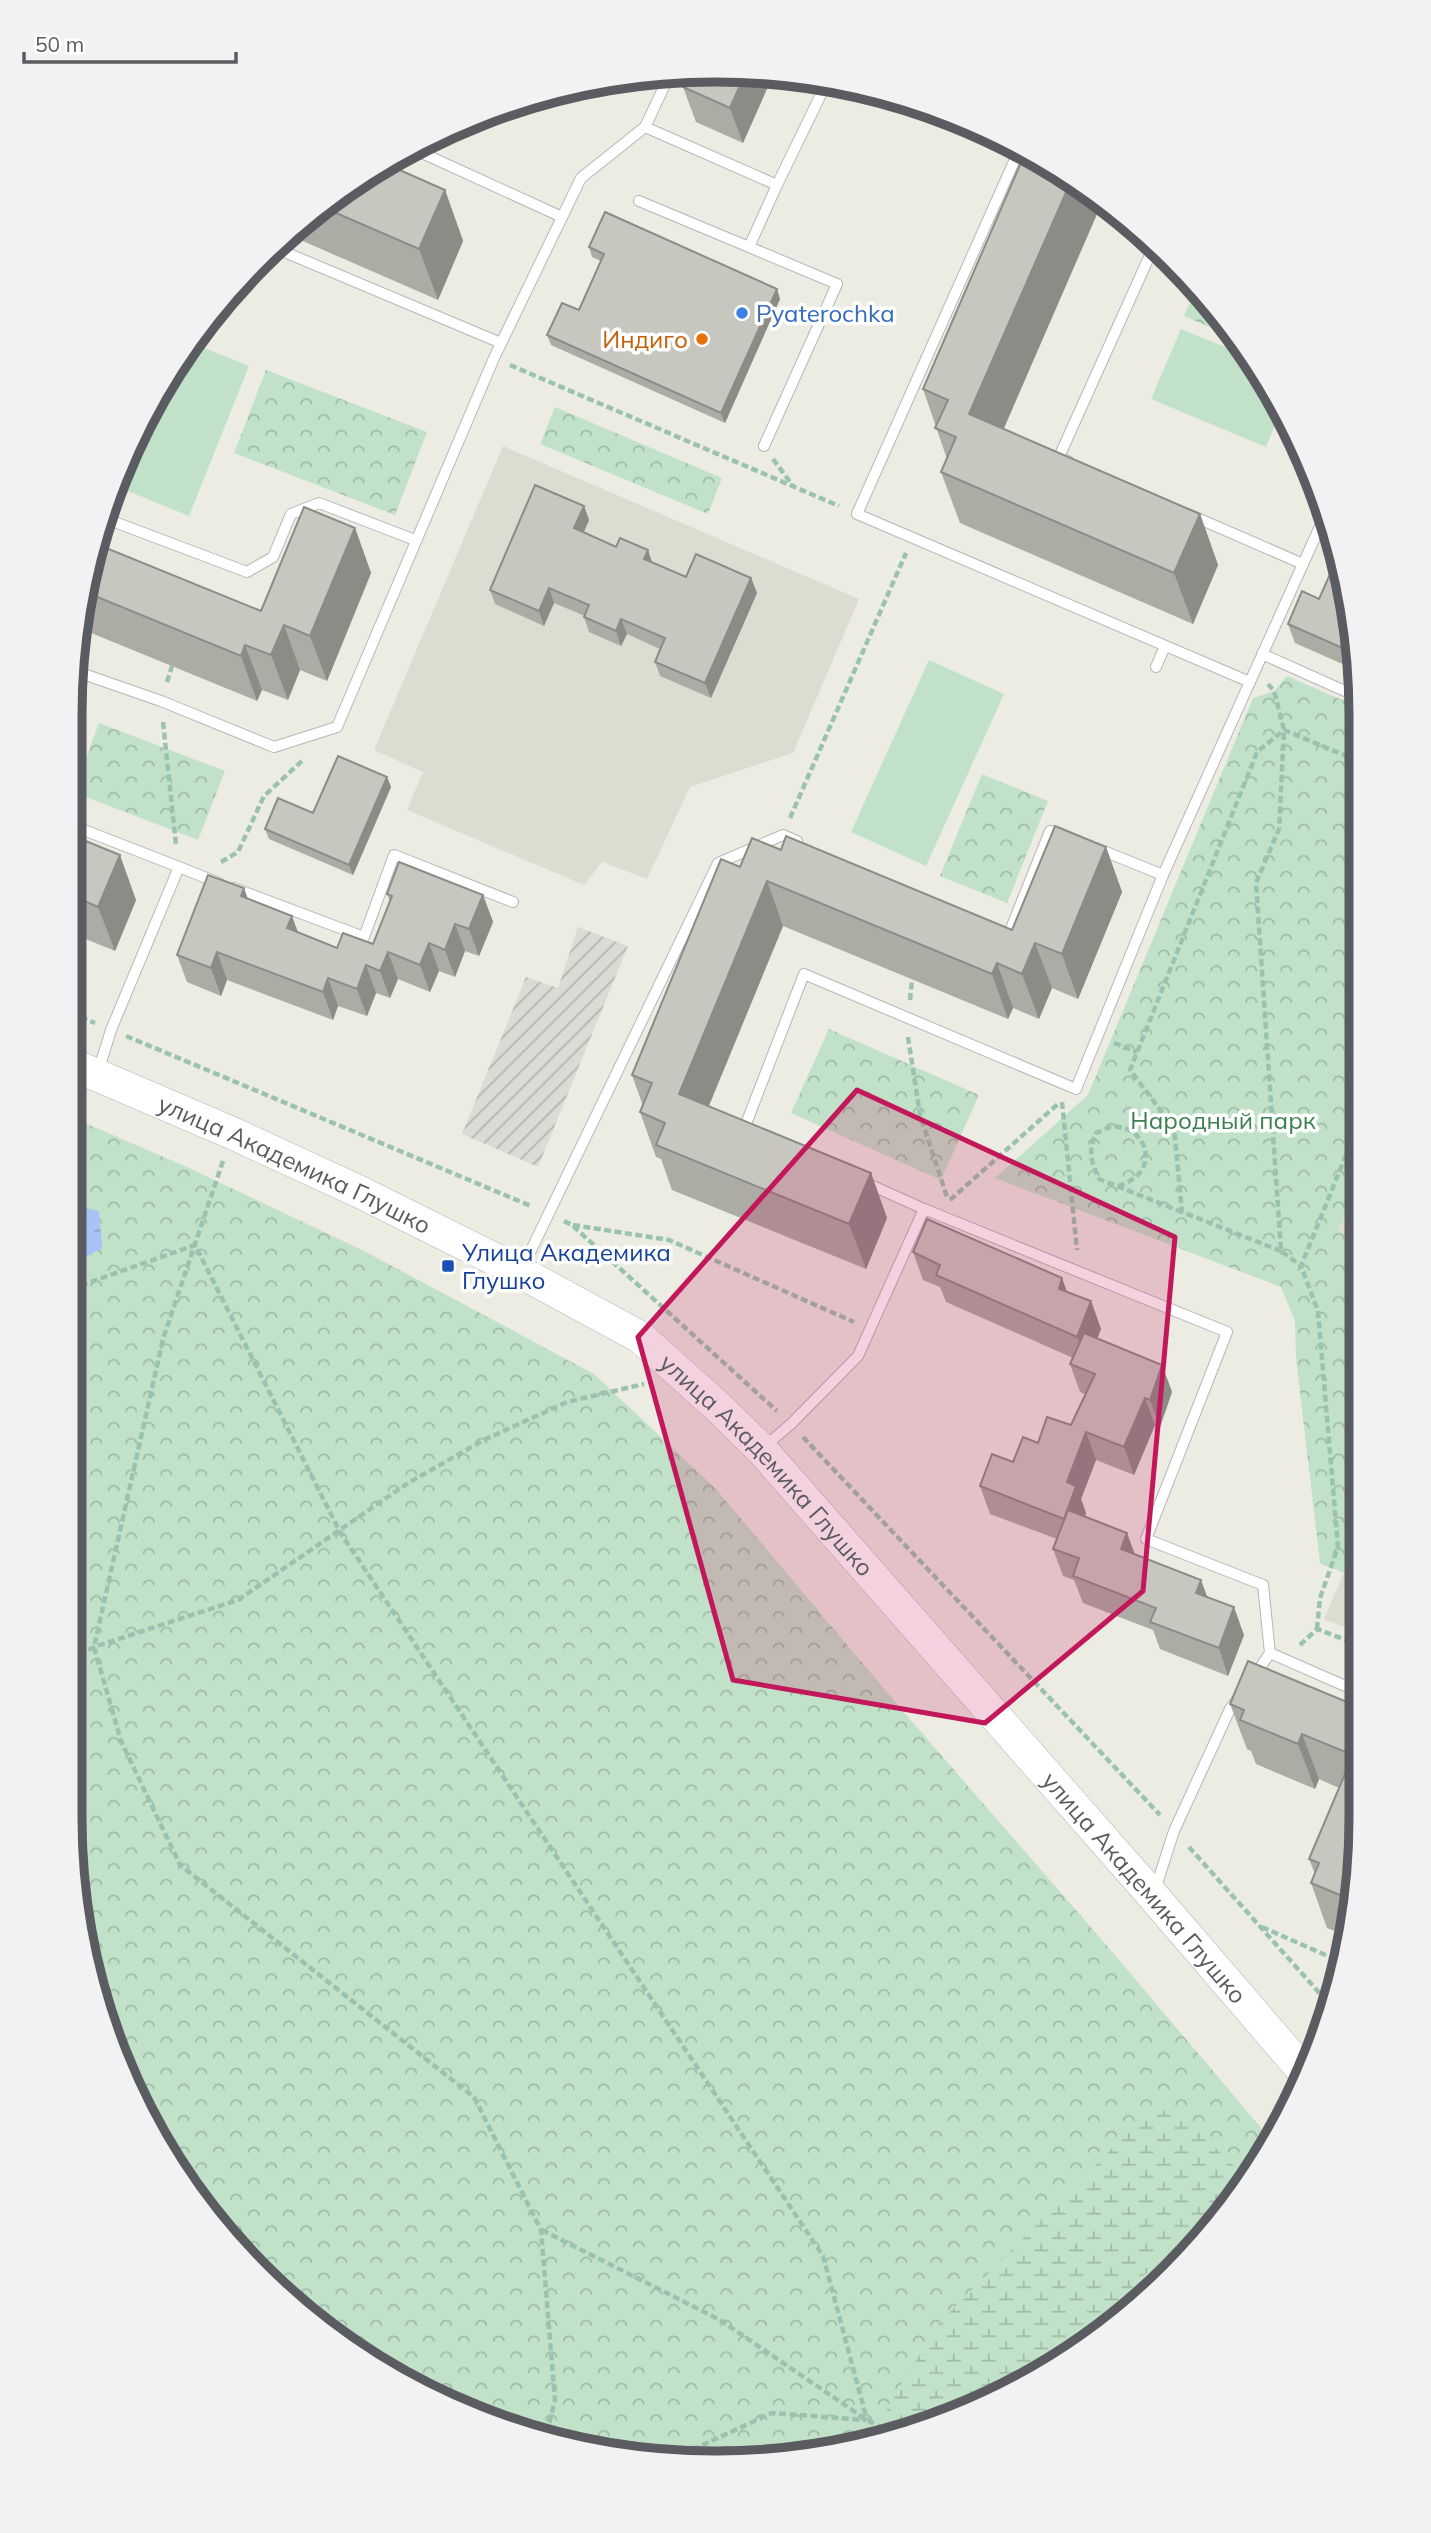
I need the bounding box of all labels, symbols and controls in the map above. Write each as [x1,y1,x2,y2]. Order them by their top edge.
scale bar [24,21,236,65]
text: 50 m [35,31,84,57]
place label: Pyaterochka [756,298,895,328]
marker: Pyaterochka [734,305,750,321]
place label: Индиго [602,324,688,354]
marker: Индиго [694,331,710,347]
street label: улица Академика Глушко [154,1088,436,1240]
park label: Народный парк [1130,1105,1316,1135]
place label: Улица Академика Глушко [461,1237,671,1295]
marker: Улица Академика Глушко [440,1258,456,1274]
street label: улица Академика Глушко [654,1347,881,1582]
street label: улица Академика Глушко [1036,1765,1253,2009]

